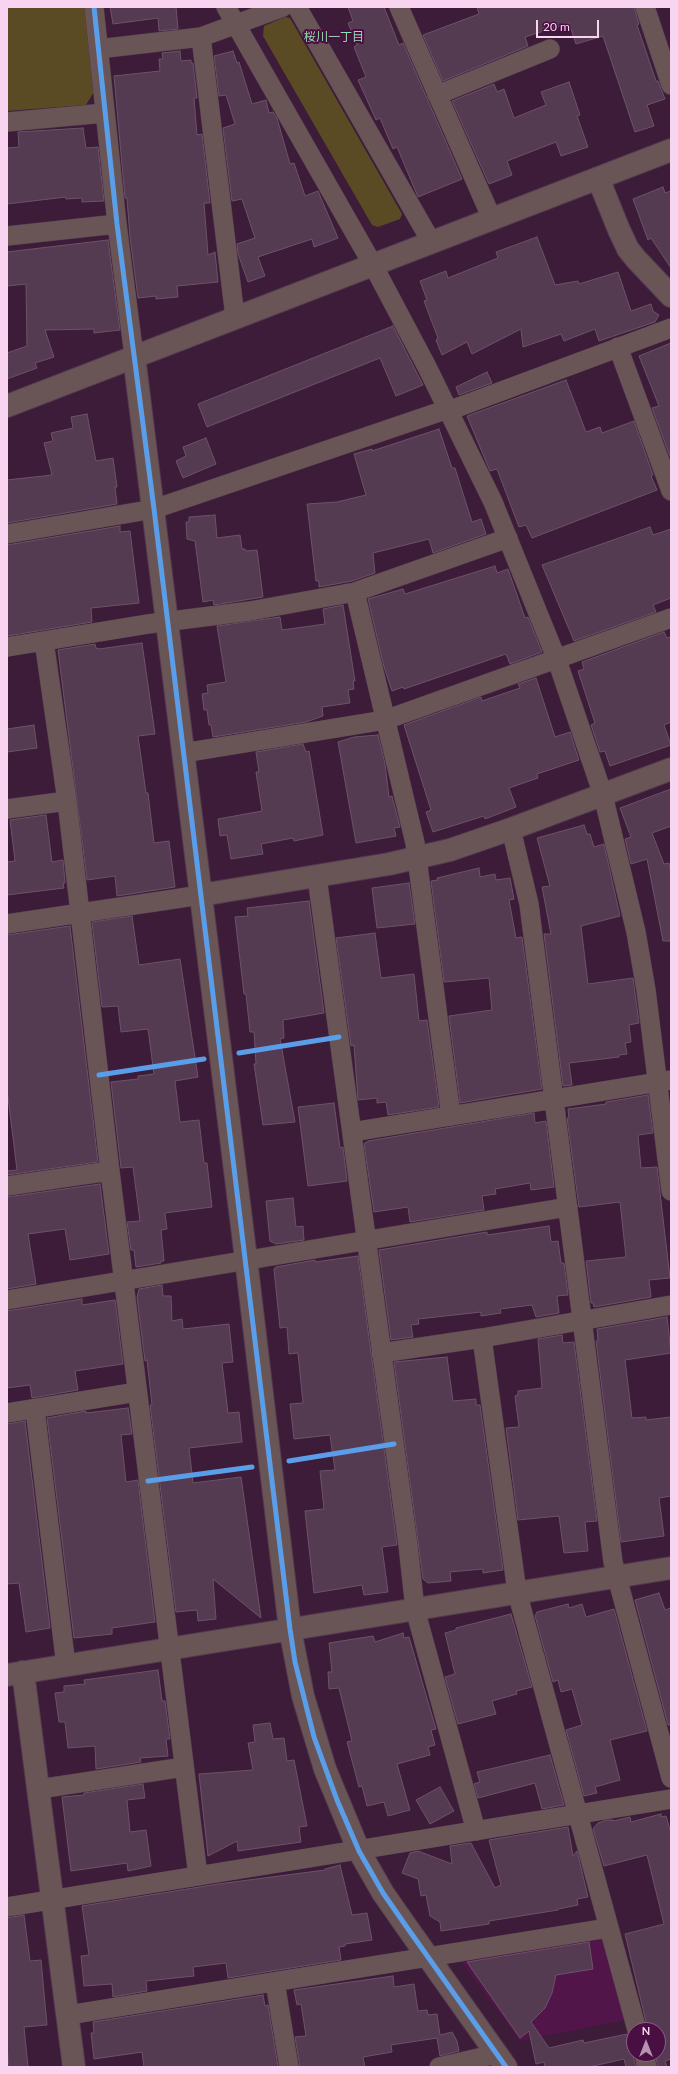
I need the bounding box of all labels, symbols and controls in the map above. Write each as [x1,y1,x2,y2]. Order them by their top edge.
scale bar [538,12,601,38]
text: 20 m [543,19,570,34]
district label: 桜川一丁目 [304,30,364,44]
north arrow [626,2022,666,2062]
text: N [642,2024,650,2037]

